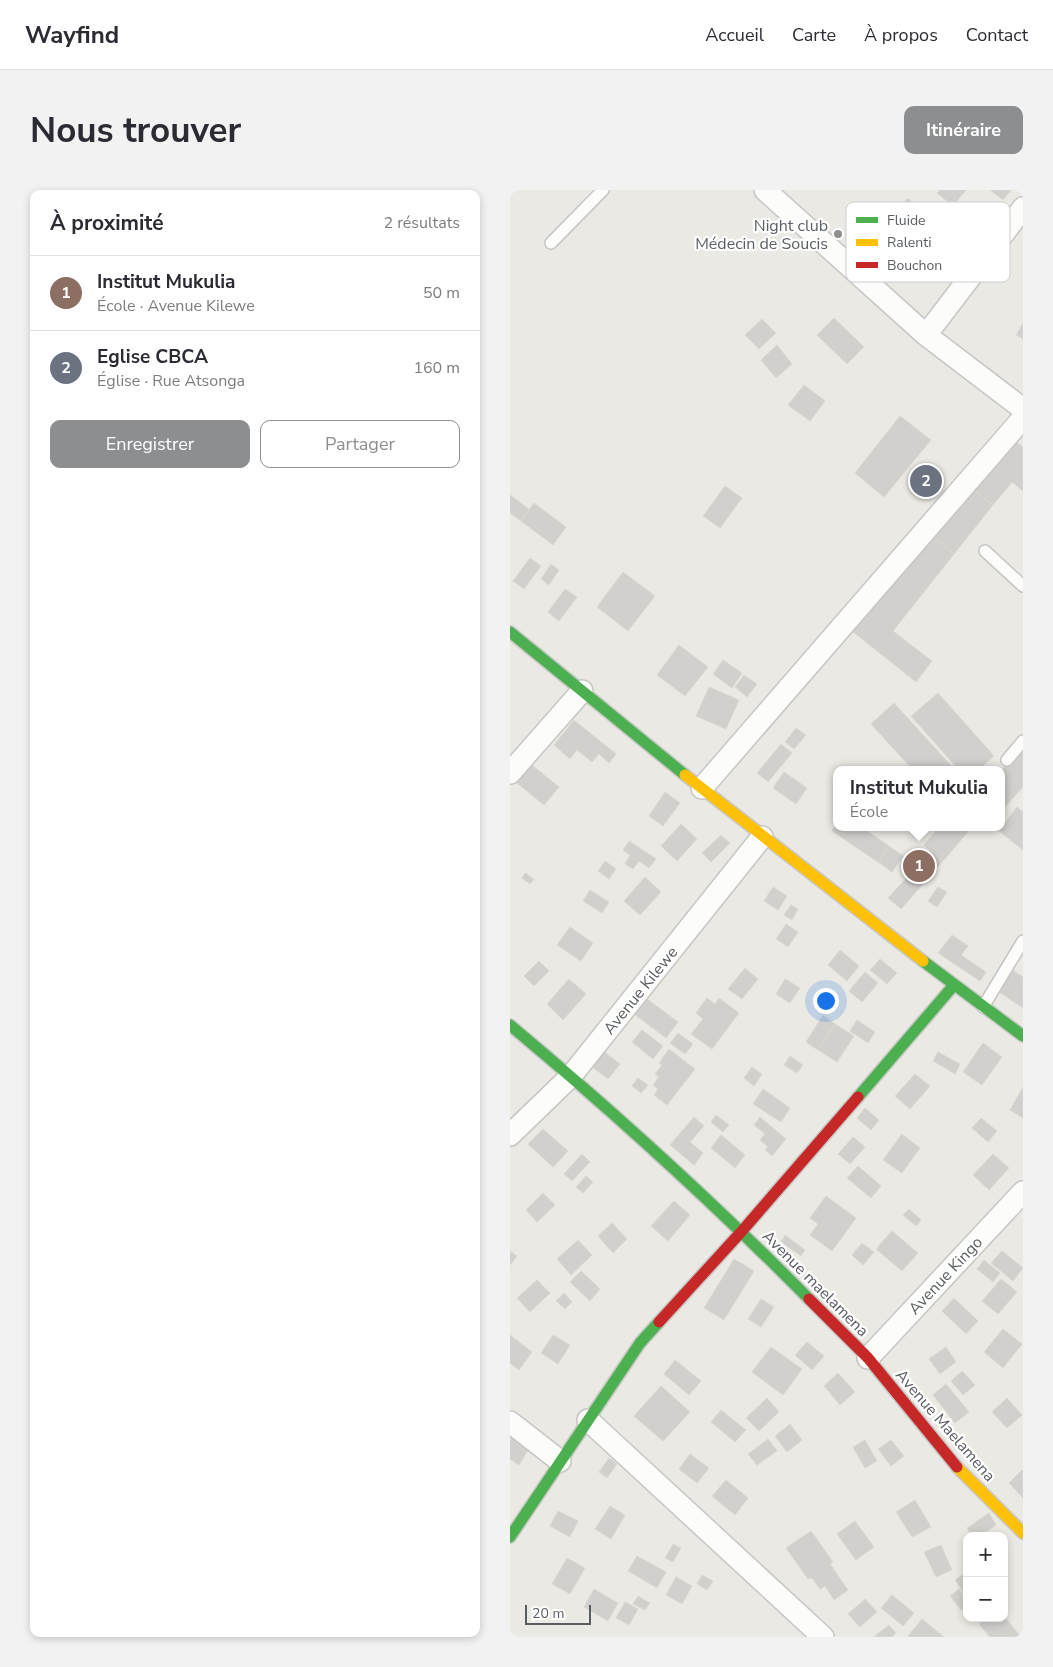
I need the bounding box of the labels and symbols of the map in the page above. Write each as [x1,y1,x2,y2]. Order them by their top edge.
legend [846,202,1010,282]
text: Fluide [887,211,926,230]
place label: Night club Médecin de Soucis [695,215,828,255]
marker: Night club Médecin de Soucis [832,228,844,240]
text: Ralenti [887,233,931,252]
text: Bouchon [887,256,942,275]
pin: 2 [910,462,942,500]
pin: 1 [903,847,935,885]
street label: Avenue Kilewe [598,942,683,1039]
your location [813,988,839,1014]
street label: Avenue maelamena [757,1226,873,1342]
street label: Avenue Kingo [904,1232,988,1320]
street label: Avenue Maelamena [890,1365,1000,1487]
scale bar [525,1602,591,1625]

